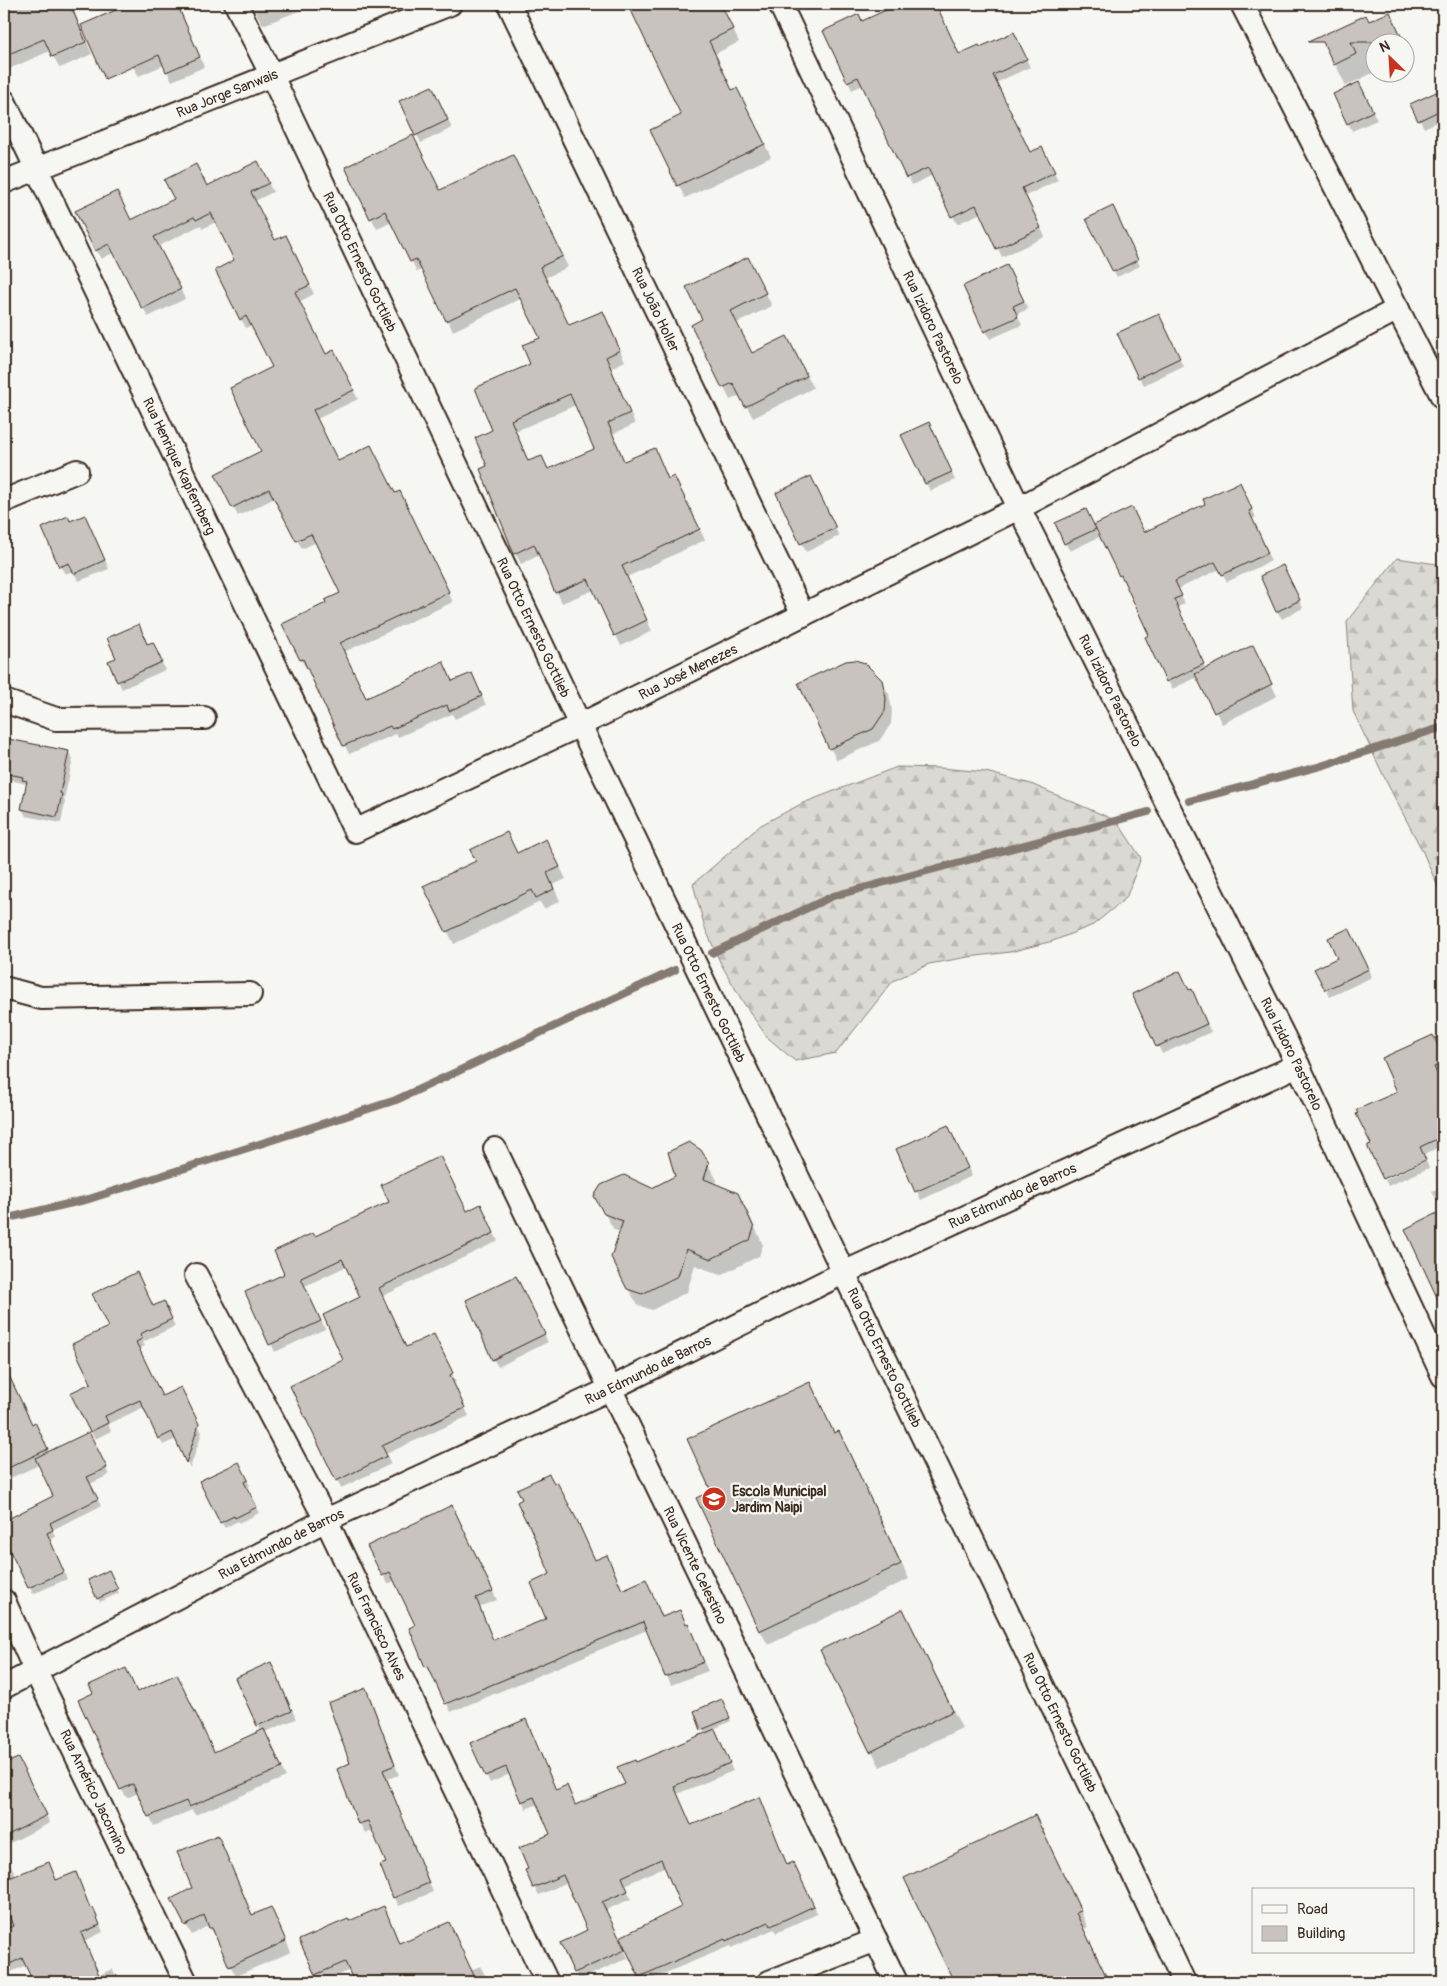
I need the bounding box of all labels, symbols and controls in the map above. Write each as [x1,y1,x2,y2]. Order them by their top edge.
north arrow [1364,32,1414,82]
text: N [1377,37,1393,56]
street label: Rua Jorge Sanwais [174,65,281,121]
street label: Rua Otto Ernesto Gottlieb [319,189,400,335]
street label: Rua João Holler [628,265,683,355]
street label: Rua Izidoro Pastorelo [899,268,967,388]
street label: Rua Henrique Kapfemberg [139,395,219,538]
street label: Rua Otto Ernesto Gottlieb [493,555,574,701]
street label: Rua Izidoro Pastorelo [1075,632,1145,750]
street label: Rua José Menezes [636,640,741,704]
street label: Rua Otto Ernesto Gottlieb [668,920,749,1066]
street label: Rua Izidoro Pastorelo [1257,995,1326,1114]
street label: Rua Edmundo de Barros [946,1159,1080,1233]
street label: Rua Otto Ernesto Gottlieb [843,1285,925,1430]
street label: Rua Edmundo de Barros [582,1332,715,1408]
place label: Escola Municipal Jardim Naipi [732,1483,827,1516]
school or university icon: Escola Municipal Jardim Naipi [701,1486,727,1512]
street label: Rua Vicente Celestino [659,1504,731,1628]
street label: Rua Edmundo de Barros [216,1505,347,1583]
street label: Rua Francisco Alves [343,1570,410,1684]
street label: Rua Otto Ernesto Gottlieb [1019,1650,1101,1795]
street label: Rua Américo Jacomino [56,1727,131,1858]
legend [1252,1888,1414,1954]
text: Road [1297,1900,1328,1919]
text: Building [1297,1924,1345,1943]

